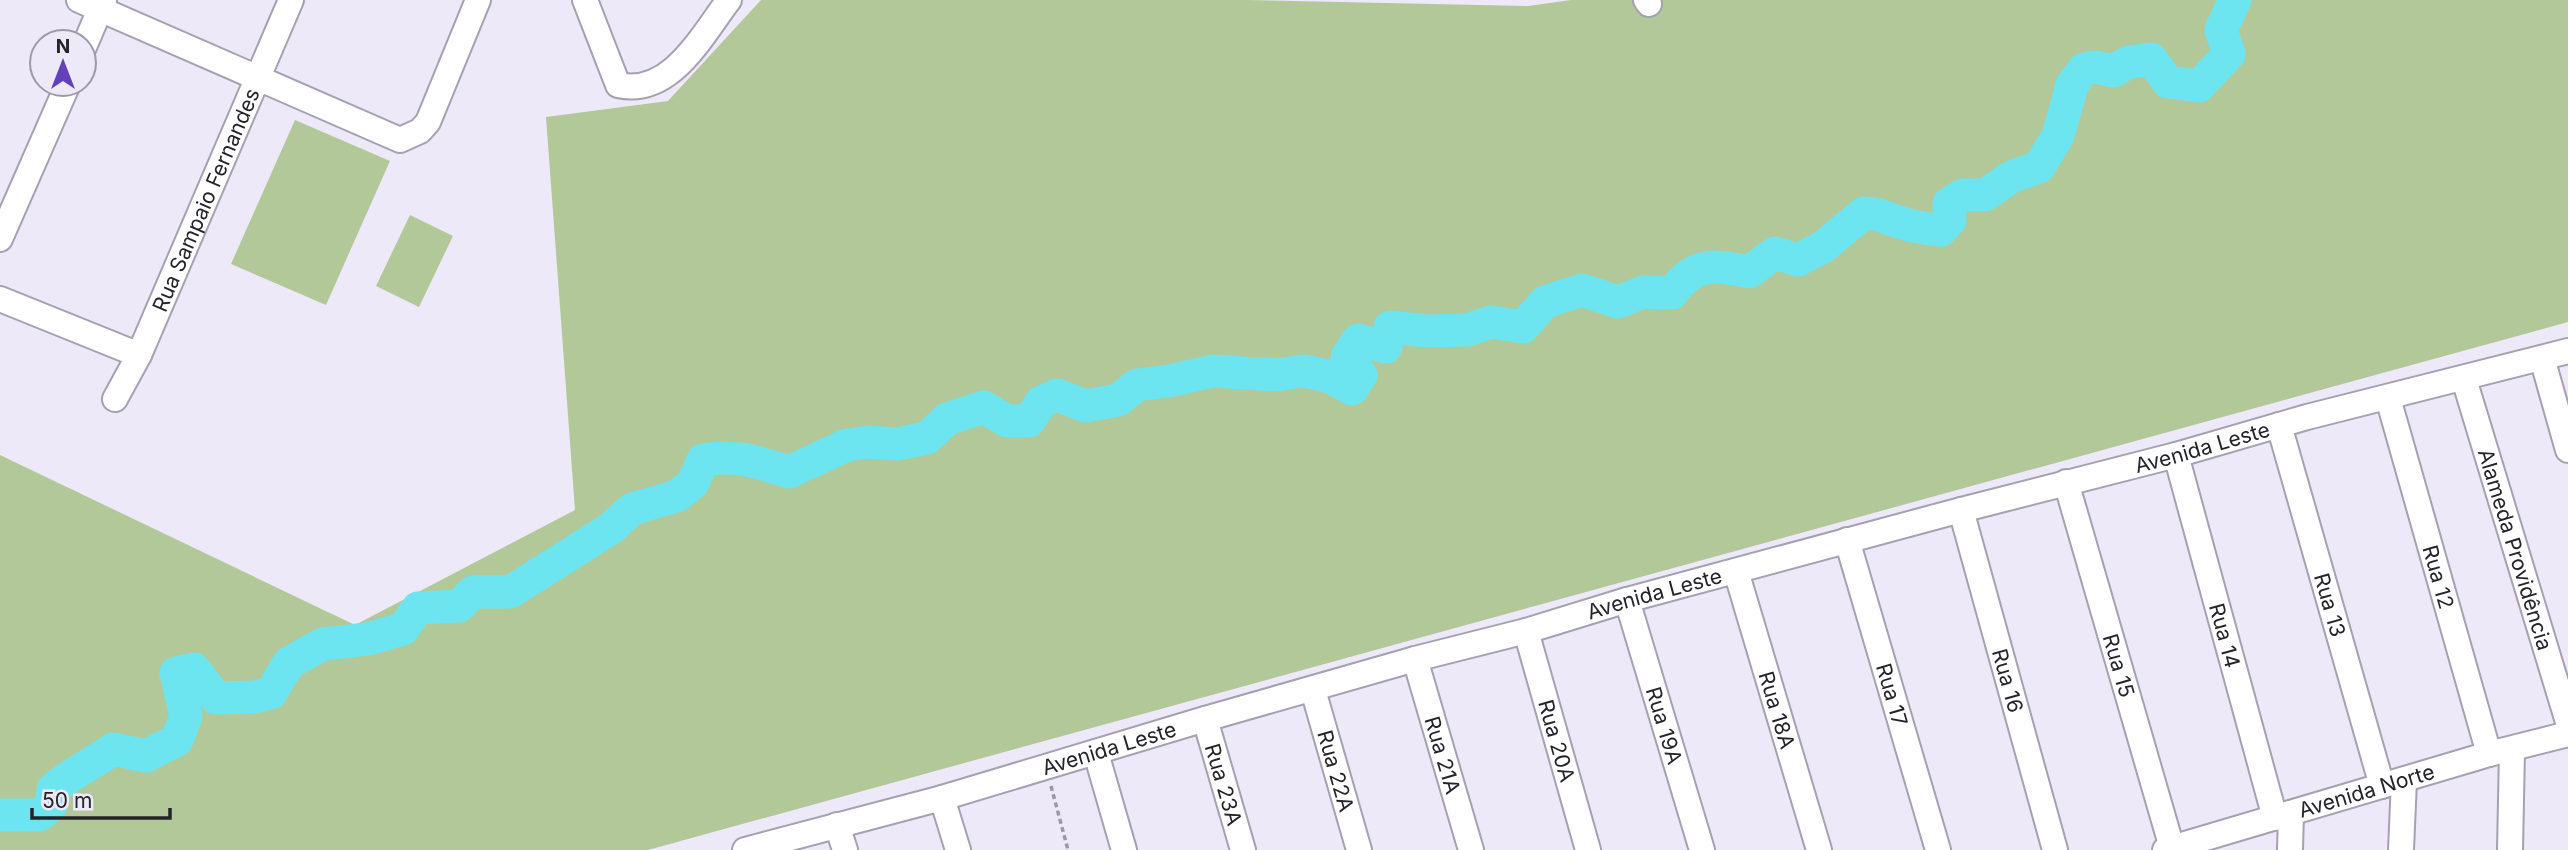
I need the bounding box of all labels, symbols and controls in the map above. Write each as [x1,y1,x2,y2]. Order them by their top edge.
north arrow [28,28,98,98]
text: N [56,35,70,58]
street label: Rua Sampaio Fernandes [147,84,264,315]
street label: Avenida Leste [2132,416,2272,478]
street label: Alameda Providência [2473,446,2558,653]
street label: Rua 12 [2418,542,2460,612]
street label: Avenida Leste [1584,563,1724,624]
street label: Rua 13 [2309,570,2351,640]
street label: Rua 14 [2204,600,2246,670]
street label: Rua 15 [2098,631,2140,700]
street label: Rua 16 [1987,646,2029,715]
street label: Rua 17 [1871,660,1913,729]
street label: Rua 18A [1754,668,1801,752]
street label: Rua 19A [1641,684,1688,767]
street label: Rua 20A [1534,697,1581,785]
street label: Rua 21A [1420,713,1466,797]
street label: Avenida Leste [1039,716,1179,780]
street label: Rua 22A [1313,727,1360,814]
street label: Rua 23A [1200,741,1248,828]
street label: Avenida Norte [2295,758,2437,822]
scale bar [32,776,170,820]
text: 50 m [42,788,92,813]

